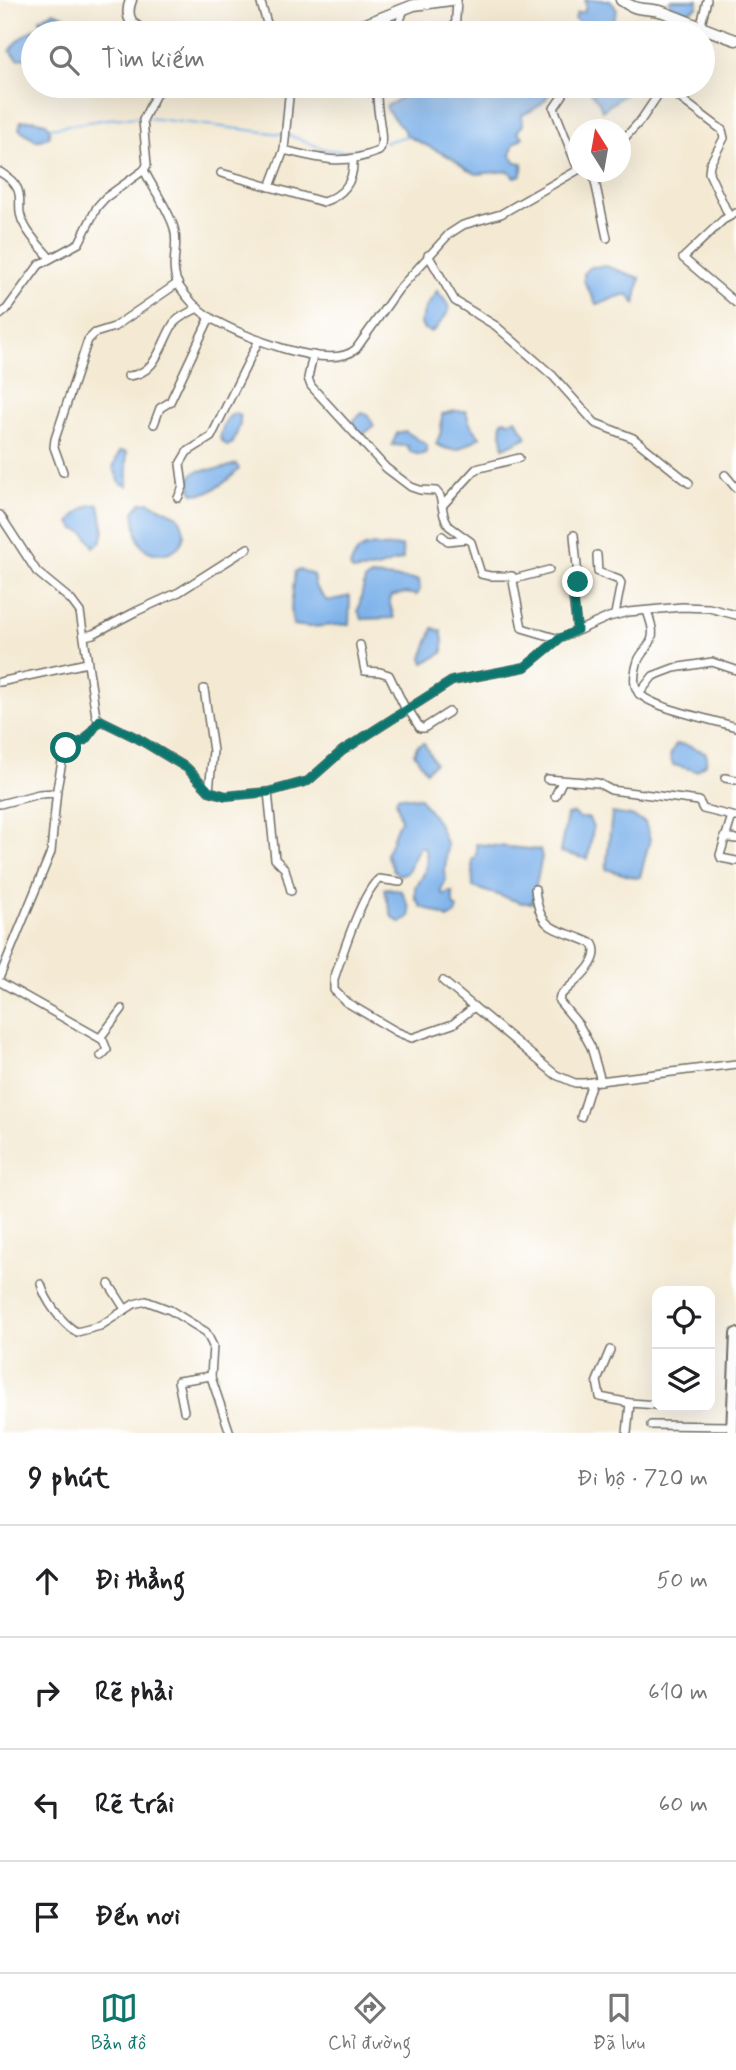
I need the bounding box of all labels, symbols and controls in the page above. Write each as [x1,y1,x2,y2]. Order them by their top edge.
search box [21,21,715,98]
icon: search [45,41,83,79]
text: Tìm kiếm [101,43,205,77]
north arrow [568,119,631,182]
route end [562,566,593,597]
route start [50,732,81,763]
map controls [652,1286,715,1412]
button: locate [652,1286,715,1349]
button: layers [652,1349,715,1412]
text: 9 phút [28,1459,110,1498]
text: Đi bộ · 720 m [577,1464,708,1494]
icon: ahead [28,1562,66,1600]
text: Đi thẳng [95,1564,185,1598]
text: 50 m [657,1566,708,1596]
icon: right [28,1674,66,1712]
text: Rẽ phải [95,1676,173,1710]
text: 610 m [648,1678,708,1708]
icon: left [28,1786,66,1824]
text: Rẽ trái [95,1788,174,1822]
text: 60 m [659,1790,708,1820]
icon: arrive [28,1898,66,1936]
text: Đến nơi [95,1900,180,1934]
tab: Bản đồ [91,1989,146,2056]
tab: Chỉ đường [328,1989,411,2056]
tab: Đã lưu [593,1989,645,2056]

